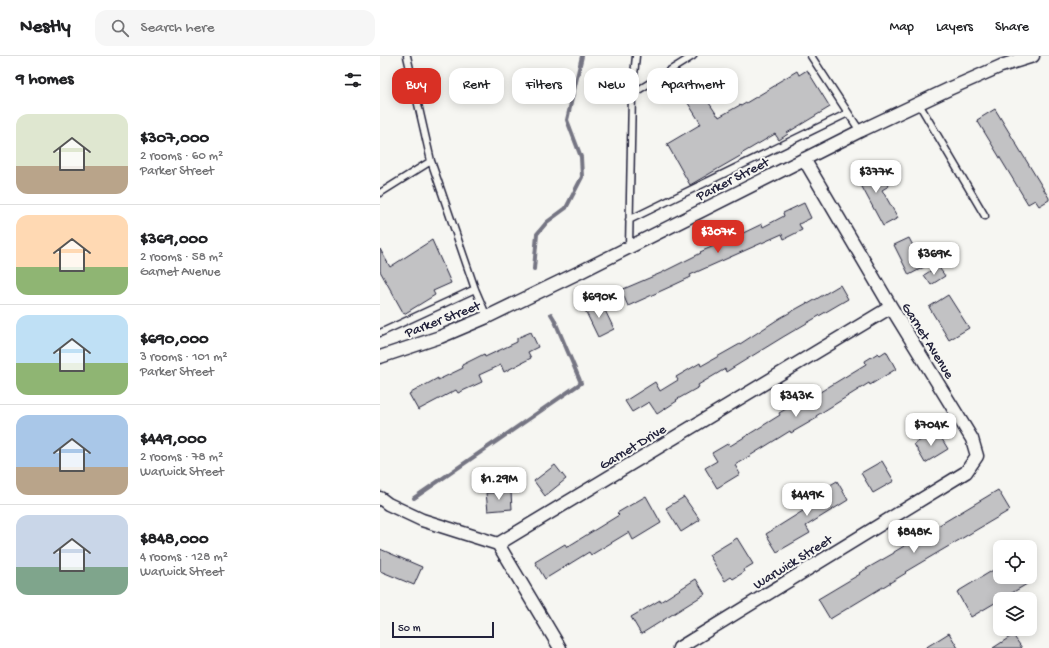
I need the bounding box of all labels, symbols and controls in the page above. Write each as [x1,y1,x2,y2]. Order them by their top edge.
search box [95,10,375,46]
text: Nestly [20,16,71,39]
icon: search [109,17,131,39]
text: Search here [141,19,214,37]
text: Map [890,19,914,36]
text: Layers [936,19,973,36]
text: Share [995,19,1029,36]
chip: Buy [392,68,441,104]
chip: Rent [449,68,504,104]
chip: Filters [512,68,576,104]
chip: New [584,68,639,104]
chip: Apartment [647,68,738,104]
icon: filters [342,69,364,91]
text: 9 homes [16,70,74,90]
text: $307,000 [140,129,209,149]
icon: home [48,130,96,178]
text: 2 rooms · 60 m² [140,149,223,164]
street label: Parker Street [693,154,774,206]
pin: $377K [848,160,904,194]
text: Parker Street [140,164,214,179]
text: $377K [859,165,893,180]
pin: $307K [690,220,746,254]
text: $307K [701,225,735,240]
text: $369,000 [140,230,208,250]
icon: home [48,231,96,279]
pin: $369K [906,242,962,276]
text: $369K [918,247,950,262]
text: 2 rooms · 58 m² [140,250,223,265]
text: Garnet Avenue [140,265,220,280]
pin: $690K [571,285,627,319]
text: $690K [582,290,616,305]
street label: Parker Street [402,298,484,343]
street label: Garnet Avenue [897,300,957,383]
text: $690,000 [140,330,209,350]
icon: home [48,331,96,379]
text: 3 rooms · 101 m² [140,350,228,365]
text: Parker Street [140,365,214,380]
pin: $343K [768,384,824,418]
text: $343K [780,389,812,404]
pin: $704K [903,413,959,447]
text: $704K [914,418,948,433]
street label: Garnet Drive [597,421,670,475]
text: $449,000 [140,430,207,450]
icon: home [48,431,96,479]
text: 2 rooms · 78 m² [140,450,223,465]
text: Warwick Street [140,465,224,480]
pin: $1.29M [466,467,532,501]
text: $1.29M [480,472,518,487]
pin: $449K [779,483,835,517]
text: $449K [791,488,823,503]
pin: $848K [886,520,942,554]
text: $848K [897,525,931,540]
text: $848,000 [140,530,209,550]
icon: home [48,531,96,579]
street label: Warwick Street [751,531,837,594]
map controls [993,540,1037,636]
button: locate [993,540,1037,584]
text: 4 rooms · 128 m² [140,550,228,565]
text: Warwick Street [140,565,224,580]
button: layers [993,592,1037,636]
scale bar [392,620,494,639]
text: 50 m [398,623,420,635]

